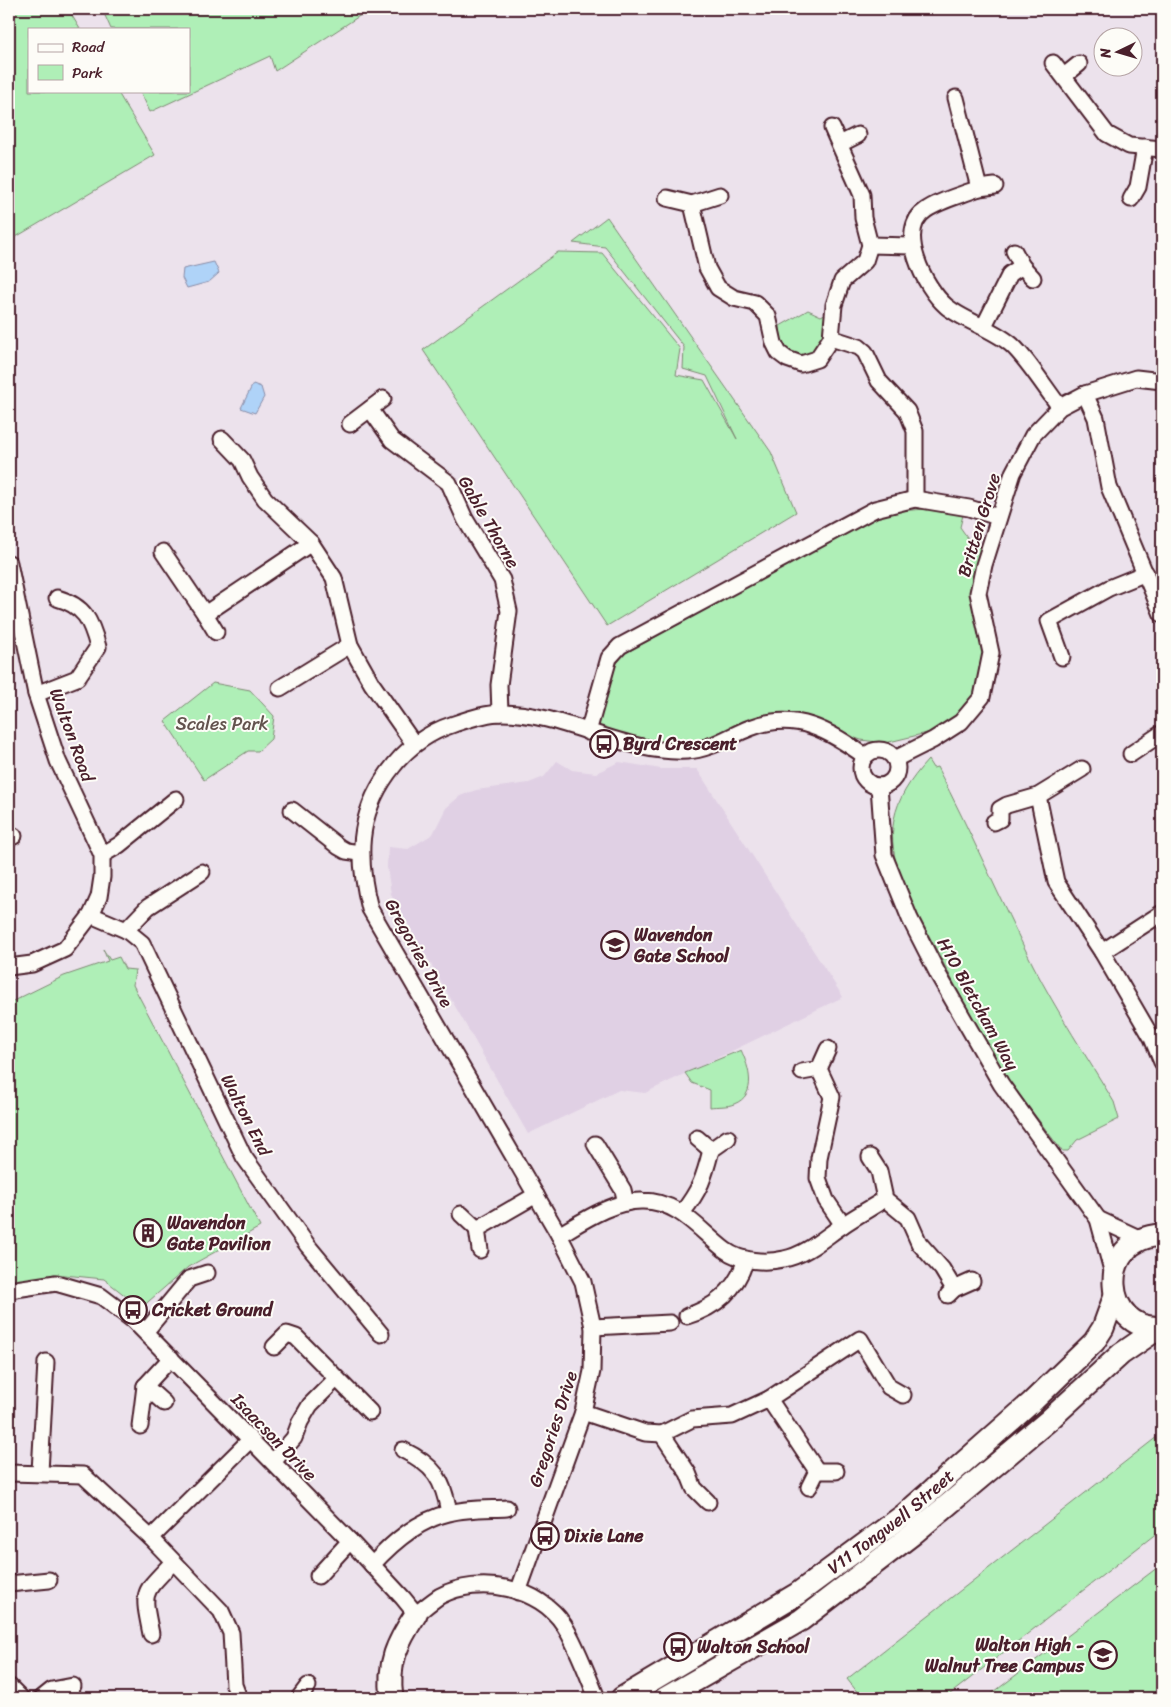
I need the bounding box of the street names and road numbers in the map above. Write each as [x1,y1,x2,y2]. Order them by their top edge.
street label: Gable Thorne [449,469,529,575]
street label: Britten Grove [948,469,1010,581]
street label: Walton Road [40,684,104,788]
street label: Gregories Drive [376,892,462,1014]
street label: H10 Bletcham Way [928,931,1028,1077]
street label: Walton End [212,1068,281,1163]
street label: Gregories Drive [519,1366,587,1491]
street label: Isaacson Drive [222,1384,325,1489]
street label: V11 Tongwell Street [820,1461,962,1583]

